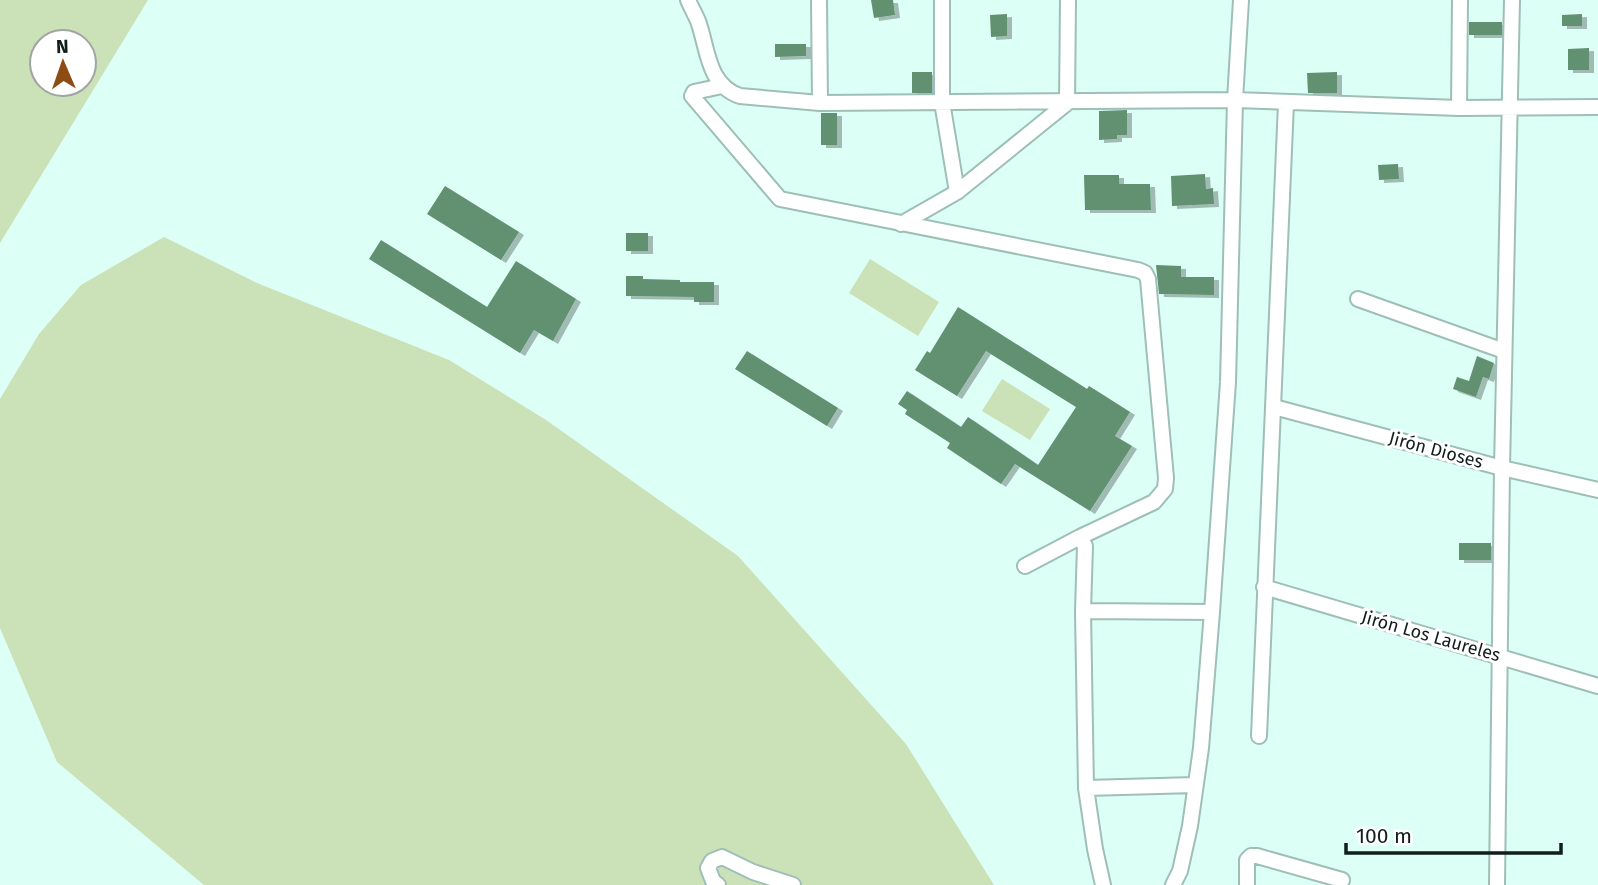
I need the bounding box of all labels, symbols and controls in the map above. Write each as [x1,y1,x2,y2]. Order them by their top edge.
north arrow [28,28,98,98]
text: N [56,35,69,58]
street label: Jirón Dioses [1386,427,1486,473]
street label: Jirón Los Laureles [1359,606,1503,666]
scale bar [1346,812,1561,856]
text: 100 m [1356,823,1412,849]

